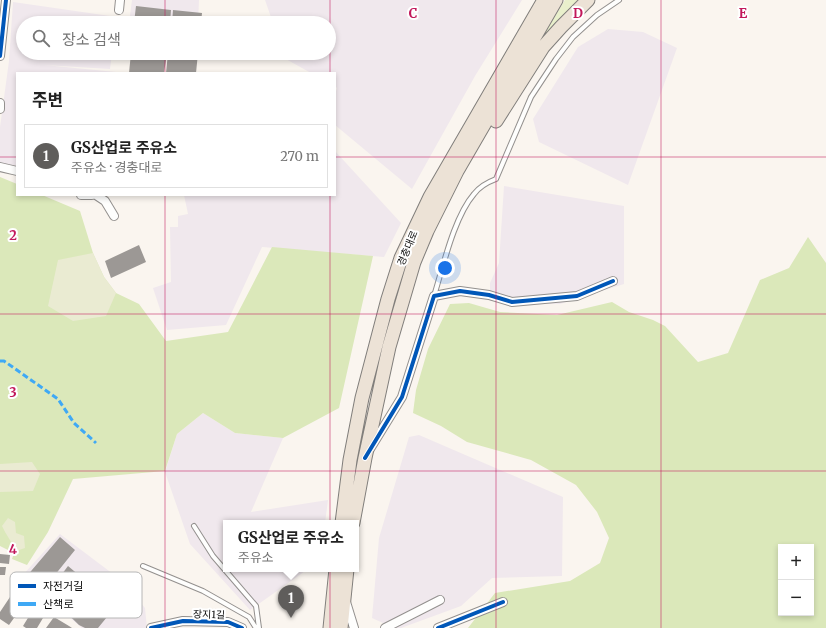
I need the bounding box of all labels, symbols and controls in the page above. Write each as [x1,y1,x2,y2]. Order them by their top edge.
text: C [409,5,418,22]
text: D [573,5,583,22]
text: E [739,5,748,22]
search box [16,16,336,60]
icon: search [30,27,52,49]
text: 장소 검색 [62,30,121,49]
text: 주변 [32,89,63,111]
text: GS산업로 주유소 [71,138,177,157]
text: 1 [43,148,49,165]
text: 270 m [280,148,319,165]
text: 주유소 · 경충대로 [71,159,162,176]
text: 2 [9,227,17,244]
street label: 경충대로 [394,229,421,268]
your location [435,258,455,278]
text: 3 [9,384,17,401]
popup [223,520,359,572]
text: GS산업로 주유소 [238,528,344,547]
text: 4 [9,541,18,558]
map controls [778,544,814,616]
button: + [778,544,814,580]
text: 주유소 [238,549,274,566]
legend [10,572,142,618]
text: 자전거길 [43,579,83,593]
button: − [778,580,814,616]
pin: 1 [278,585,304,618]
text: 산책로 [43,597,73,611]
street label: 장지1길 [193,607,225,622]

